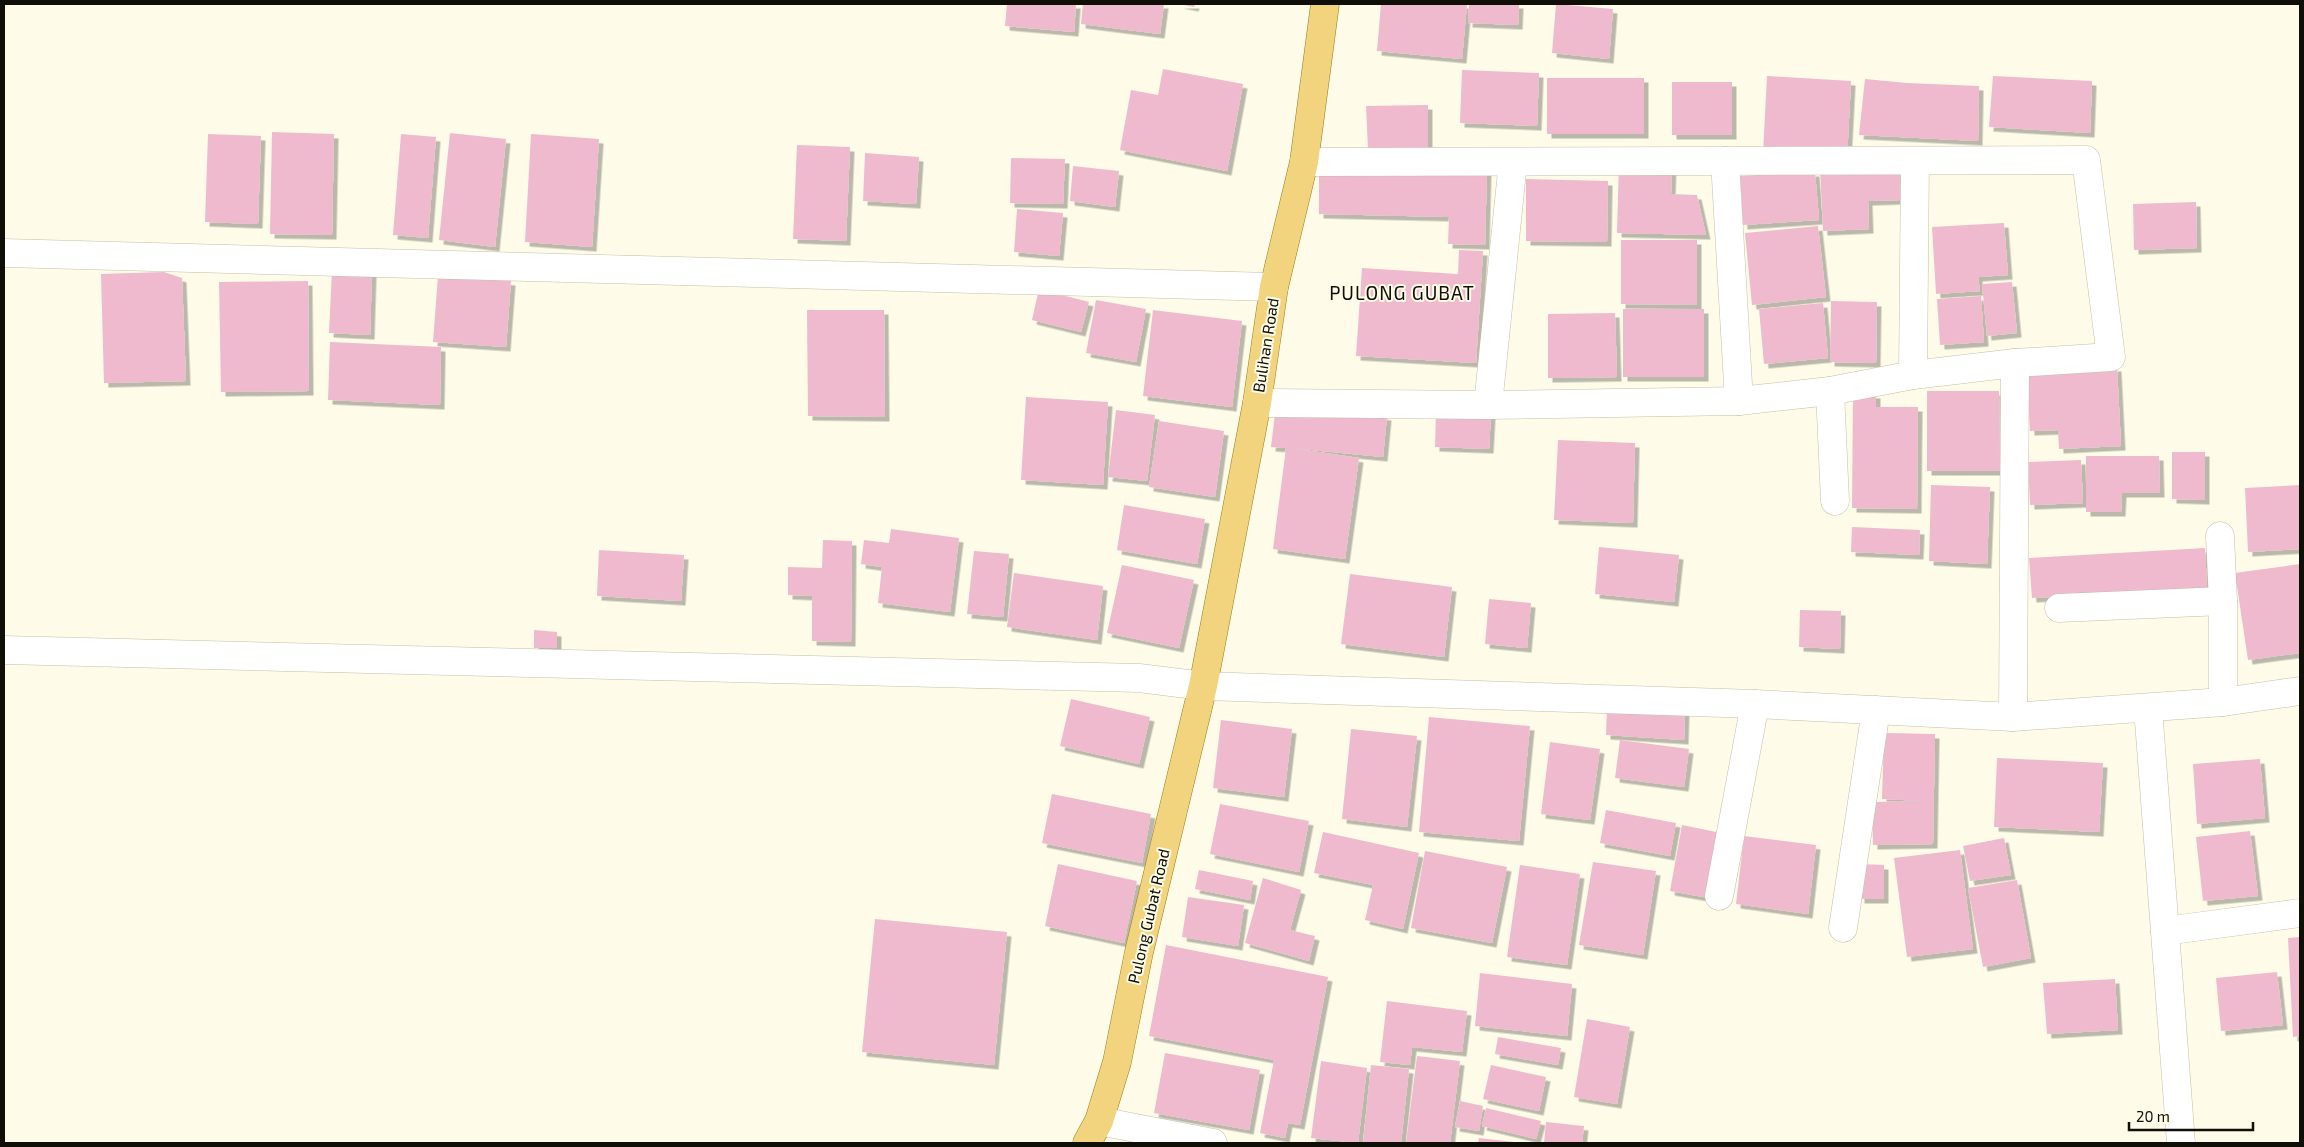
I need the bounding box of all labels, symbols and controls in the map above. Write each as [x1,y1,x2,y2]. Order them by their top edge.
district label: PULONG GUBAT [1329,281,1475,304]
street label: Bulihan Road [1248,296,1282,394]
street label: Pulong Gubat Road [1123,847,1173,985]
scale bar [2129,1100,2253,1132]
text: 20 m [2136,1107,2170,1125]

